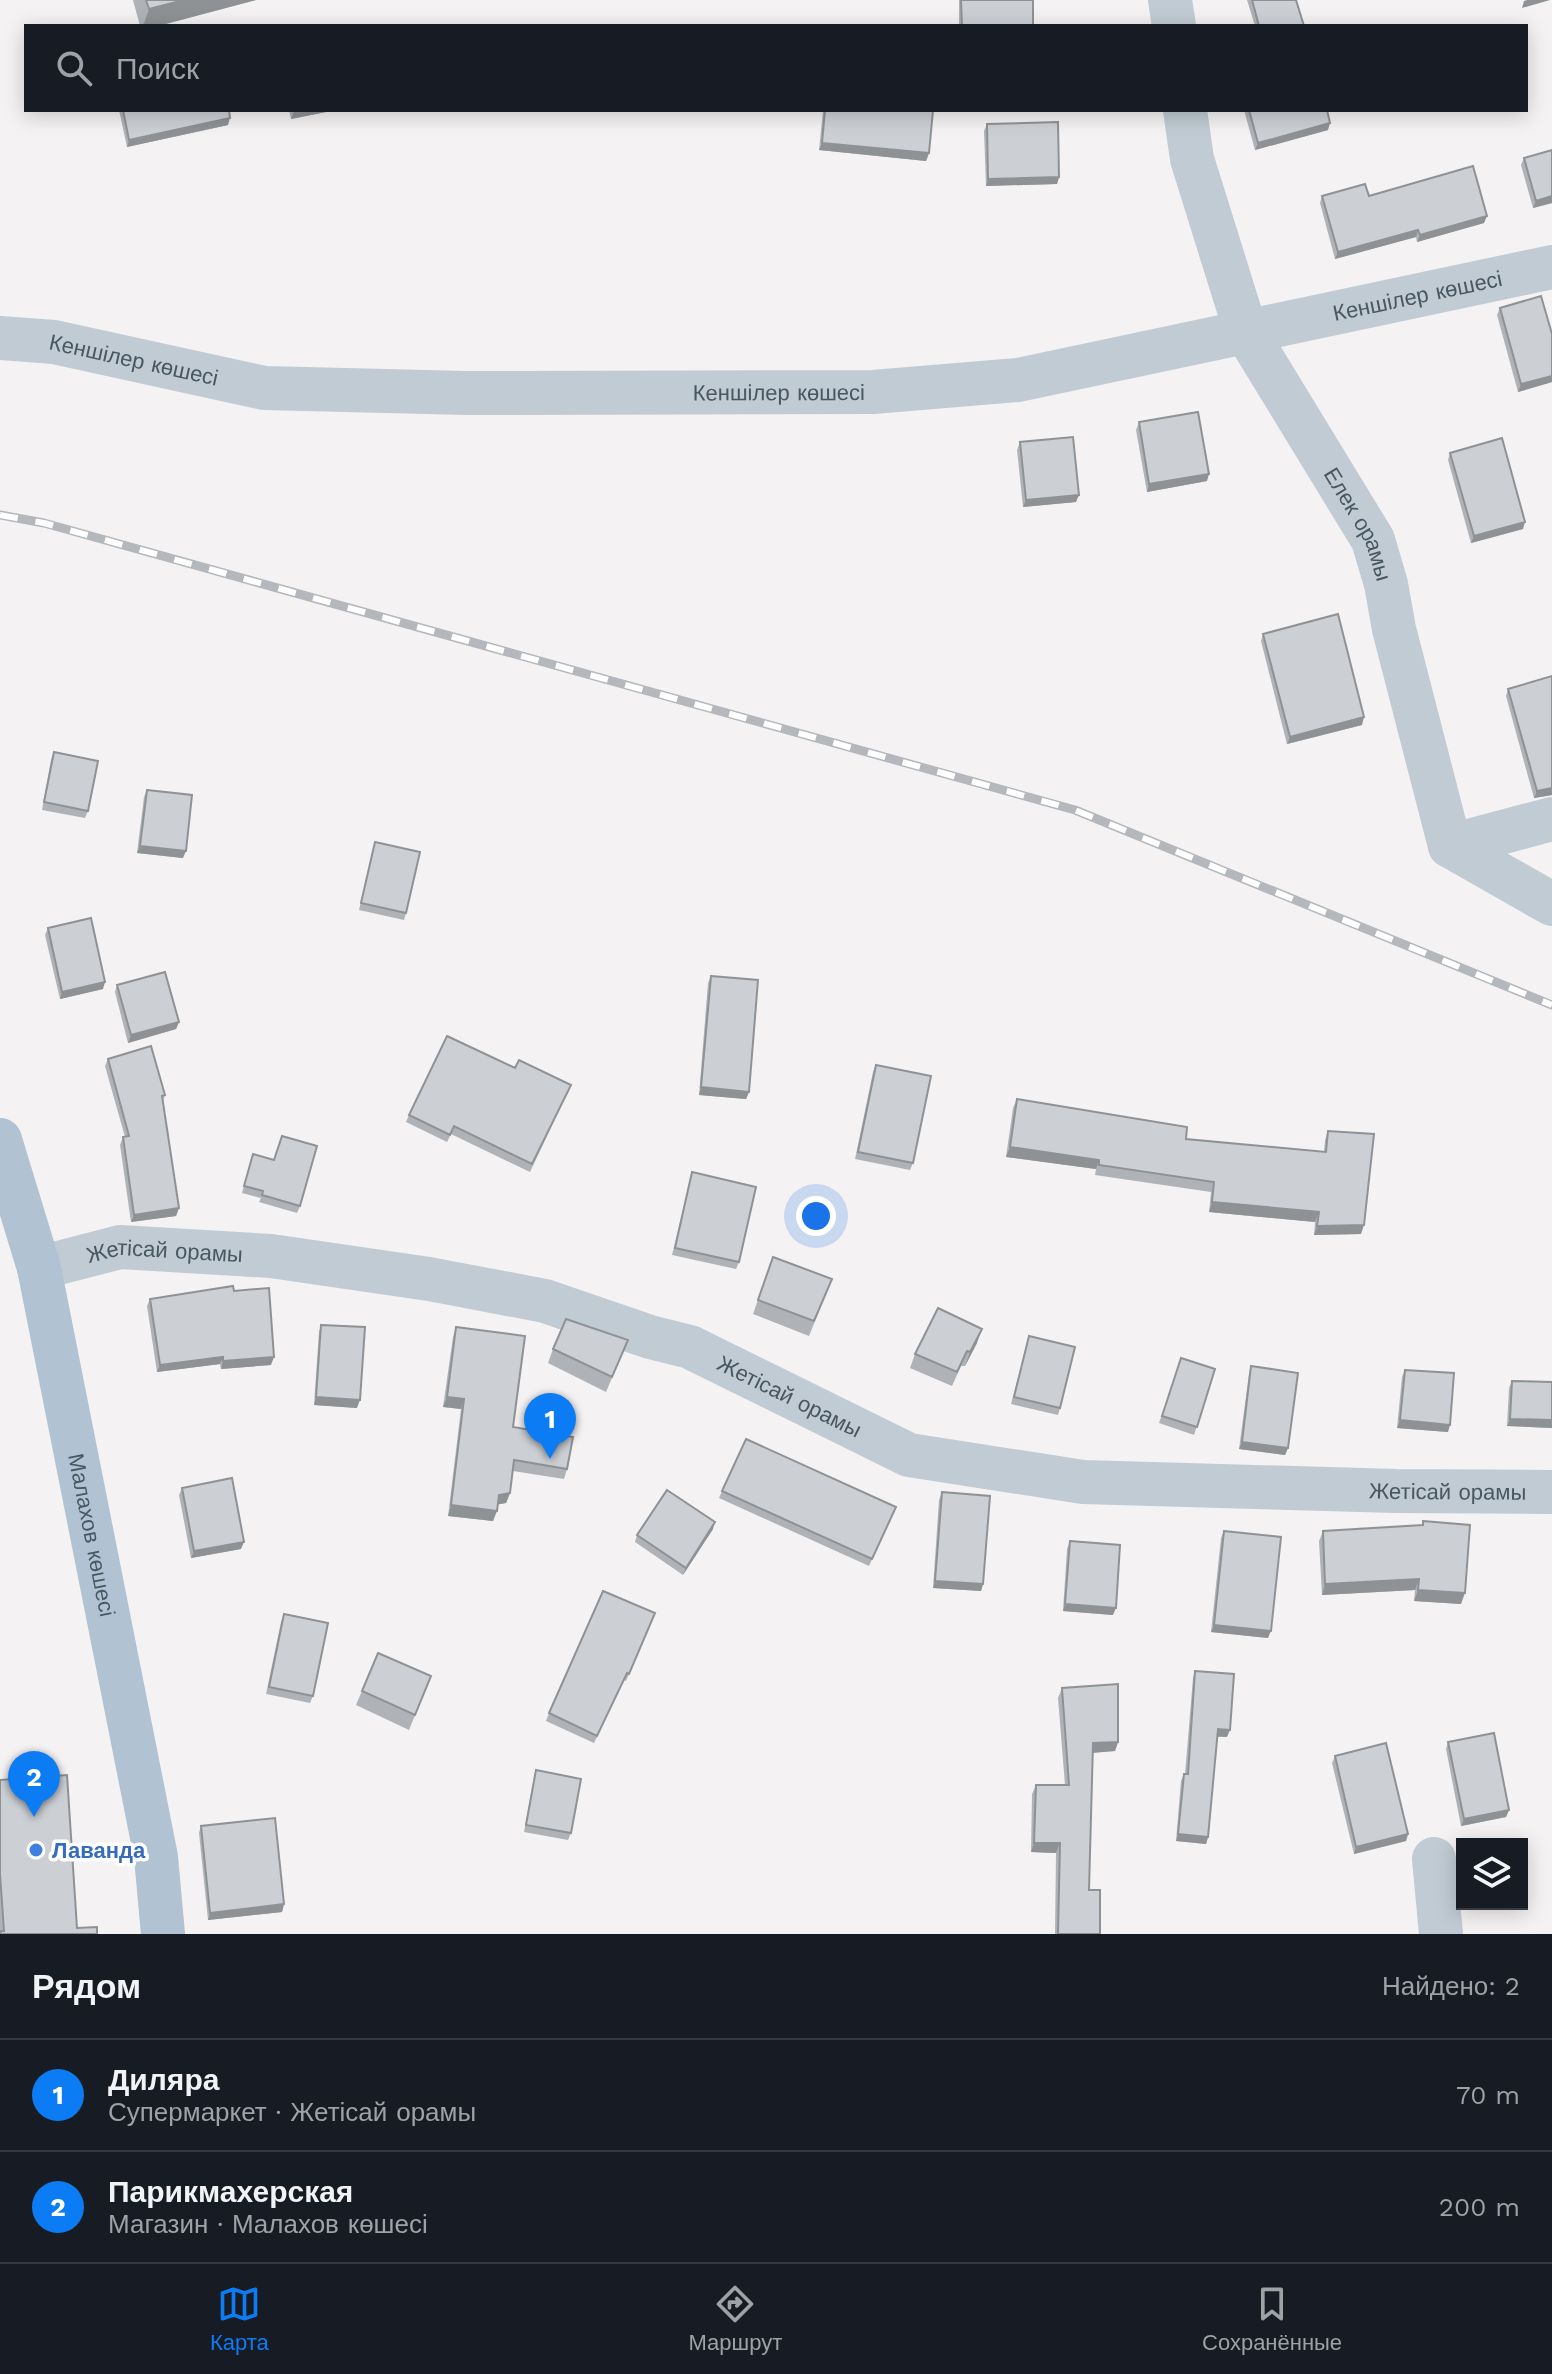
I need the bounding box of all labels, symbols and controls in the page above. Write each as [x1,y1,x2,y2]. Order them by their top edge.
search box [24,24,1528,112]
icon: search [52,46,96,90]
text: Поиск [116,51,199,86]
street label: Кеншілер көшесі [1331,265,1504,326]
street label: Кеншілер көшесі [47,329,221,390]
street label: Кеншілер көшесі [693,380,865,405]
street label: Елек орамы [1319,463,1397,584]
your location [796,1196,836,1236]
street label: Жетісай орамы [84,1234,243,1268]
street label: Жетісай орамы [714,1350,866,1442]
pin: 1 [524,1393,576,1459]
street label: Малахов көшесі [64,1451,120,1619]
street label: Жетісай орамы [1369,1478,1526,1504]
pin: 2 [8,1751,60,1817]
place label: Лаванда [52,1838,146,1863]
map controls [1456,1838,1528,1910]
button: layers [1456,1838,1528,1910]
marker: Лаванда [27,1841,45,1859]
text: Рядом [32,1966,141,2006]
text: Найдено: 2 [1382,1971,1520,2001]
text: Диляра [108,2062,219,2097]
text: 1 [52,2080,64,2110]
text: 70 m [1456,2080,1520,2110]
text: Супермаркет · Жетісай орамы [108,2097,476,2127]
text: Парикмахерская [108,2174,353,2209]
text: 2 [50,2192,66,2222]
text: 200 m [1439,2192,1520,2222]
text: Магазин · Малахов көшесі [108,2209,428,2239]
tab: Карта [210,2282,269,2356]
tab: Маршрут [689,2282,782,2356]
tab: Сохранённые [1202,2282,1342,2356]

